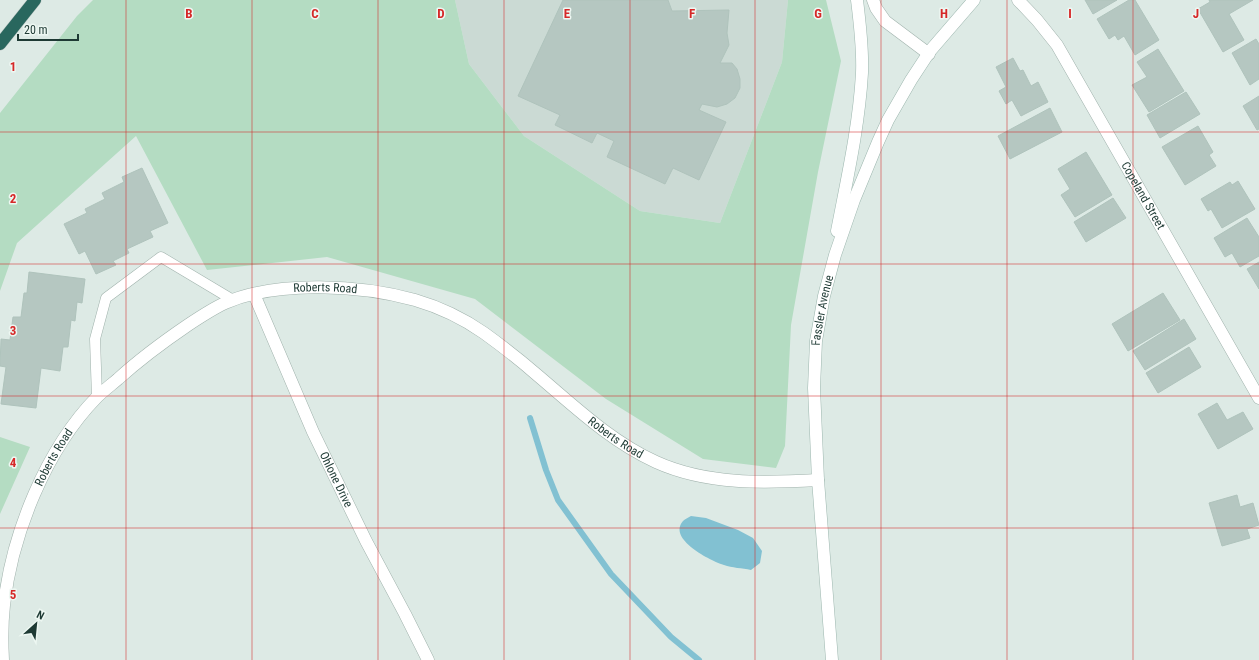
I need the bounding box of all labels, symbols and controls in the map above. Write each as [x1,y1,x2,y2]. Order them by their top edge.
text: B [185,6,193,21]
text: C [311,6,319,21]
text: D [437,6,445,21]
text: E [564,6,571,21]
text: F [689,6,695,21]
text: G [814,6,822,21]
text: H [940,6,948,21]
text: I [1068,6,1072,21]
text: J [1193,6,1199,21]
scale bar [18,16,78,42]
text: 20 m [24,23,48,37]
text: 1 [10,59,16,74]
street label: Copeland Street [1118,159,1168,232]
text: 2 [10,191,17,206]
street label: Fassler Avenue [809,273,836,346]
street label: Roberts Road [293,280,358,296]
text: 3 [10,323,16,338]
street label: Roberts Road [585,414,646,461]
street label: Roberts Road [32,426,76,488]
street label: Ohlone Drive [317,450,356,510]
text: 4 [10,455,17,470]
text: 5 [10,587,17,602]
north arrow [16,604,56,644]
text: N [34,608,46,623]

